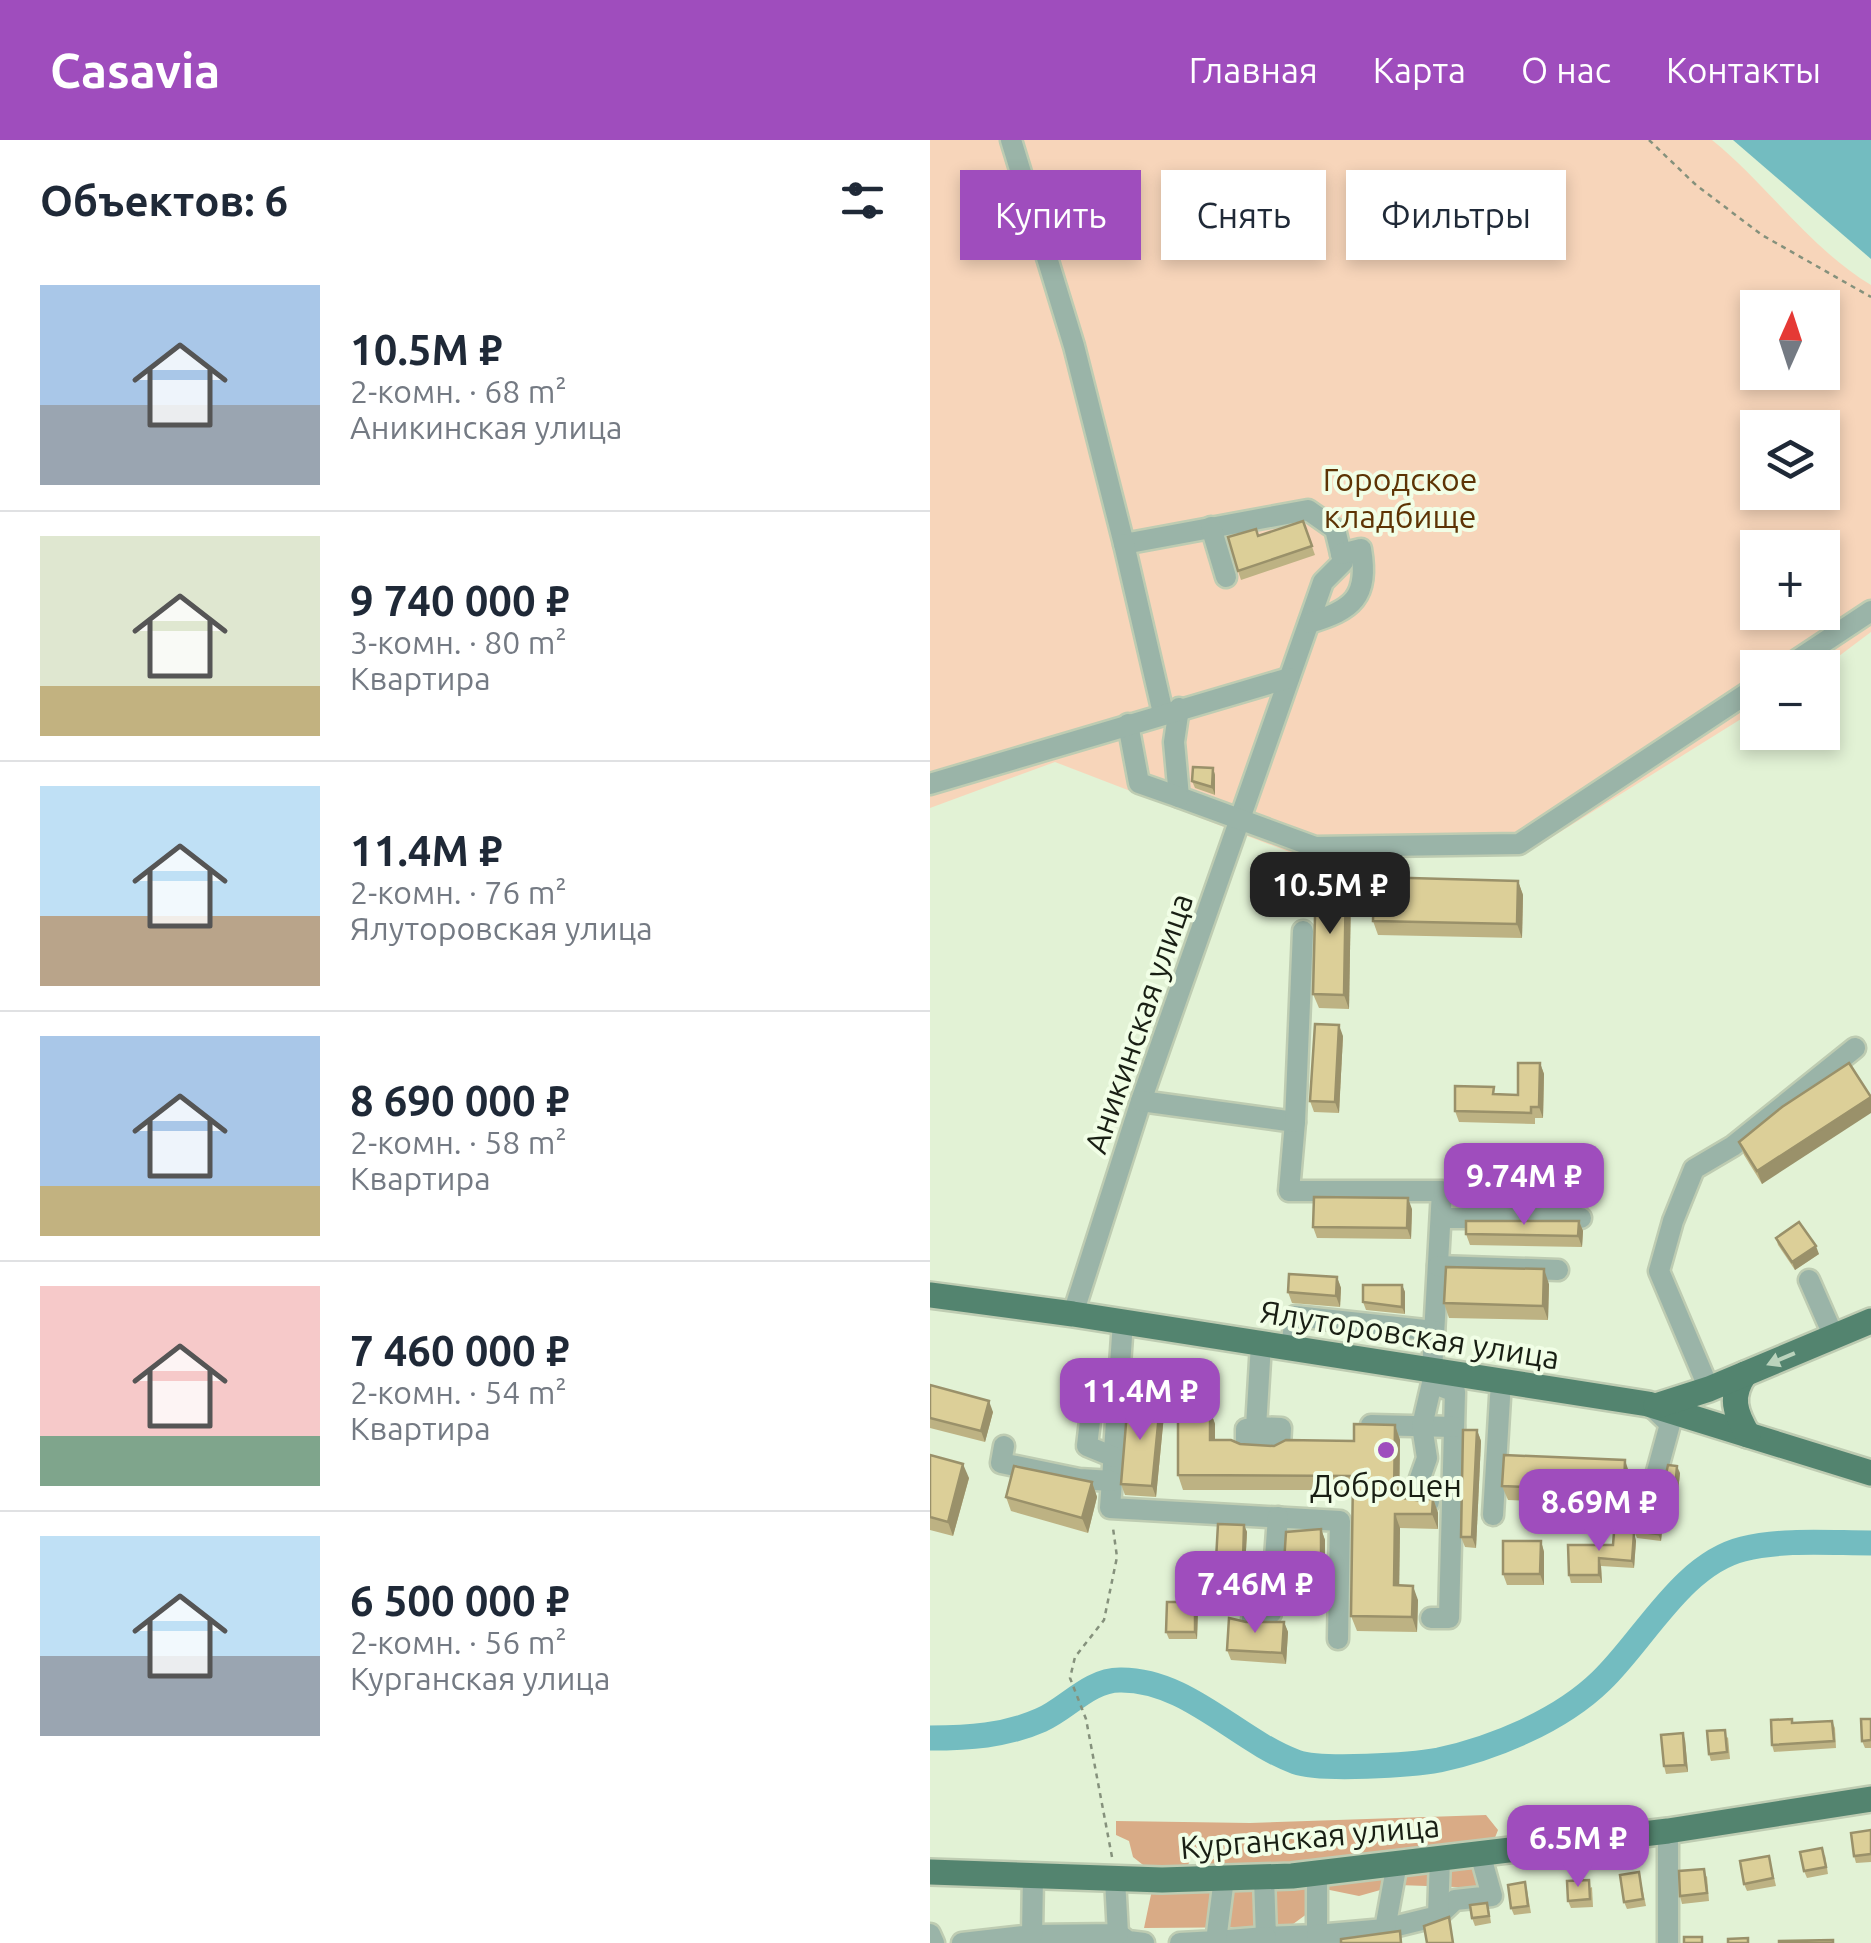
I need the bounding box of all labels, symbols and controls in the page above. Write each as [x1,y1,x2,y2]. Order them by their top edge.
text: Casavia [50,43,220,97]
text: Главная [1189,50,1318,90]
text: Карта [1373,50,1466,90]
text: О нас [1521,50,1611,90]
text: Контакты [1666,50,1821,90]
chip: Купить [960,170,1141,260]
chip: Снять [1161,170,1326,260]
chip: Фильтры [1346,170,1566,260]
icon: filters [835,173,890,228]
text: Объектов: 6 [40,177,288,224]
north arrow [1740,290,1840,390]
map controls [1740,290,1840,750]
icon: home [120,325,240,445]
text: 10.5M ₽ [350,326,502,373]
text: 2-комн. · 68 m² [350,373,567,409]
text: Аникинская улица [350,409,622,445]
button: layers [1740,410,1840,510]
park label: Городское кладбище [1323,461,1477,534]
button: + [1740,530,1840,630]
icon: home [120,576,240,696]
text: 9 740 000 ₽ [350,577,569,624]
text: 3-комн. · 80 m² [350,624,567,660]
button: − [1740,650,1840,750]
text: Квартира [350,660,491,696]
icon: home [120,826,240,946]
text: 11.4M ₽ [350,827,502,874]
pin: 10.5M ₽ [1238,852,1422,937]
text: 10.5M ₽ [1272,866,1388,902]
text: 2-комн. · 76 m² [350,874,567,910]
street label: Аникинская улица [1077,888,1199,1158]
text: Ялуторовская улица [350,910,653,946]
icon: home [120,1076,240,1196]
text: 8 690 000 ₽ [350,1077,569,1124]
text: 2-комн. · 58 m² [350,1124,567,1160]
pin: 9.74M ₽ [1432,1143,1616,1228]
text: 9.74M ₽ [1466,1157,1582,1193]
text: Квартира [350,1160,491,1196]
street label: Ялуторовская улица [1258,1293,1562,1375]
icon: home [120,1326,240,1446]
text: 7 460 000 ₽ [350,1327,569,1374]
one-way arrow [1766,1351,1796,1367]
pin: 11.4M ₽ [1048,1358,1232,1443]
text: 11.4M ₽ [1082,1372,1198,1408]
text: 2-комн. · 54 m² [350,1374,567,1410]
text: Квартира [350,1410,491,1446]
marker: Доброцен [1375,1439,1397,1461]
place label: Доброцен [1310,1467,1462,1503]
pin: 8.69M ₽ [1507,1469,1691,1554]
text: 8.69M ₽ [1541,1483,1657,1519]
pin: 7.46M ₽ [1163,1551,1347,1636]
text: 7.46M ₽ [1197,1565,1313,1601]
icon: home [120,1576,240,1696]
text: 6 500 000 ₽ [350,1577,569,1624]
text: 2-комн. · 56 m² [350,1624,567,1660]
text: Курганская улица [350,1660,610,1696]
pin: 6.5M ₽ [1497,1805,1659,1890]
street label: Курганская улица [1179,1807,1441,1865]
text: 6.5M ₽ [1529,1819,1627,1855]

